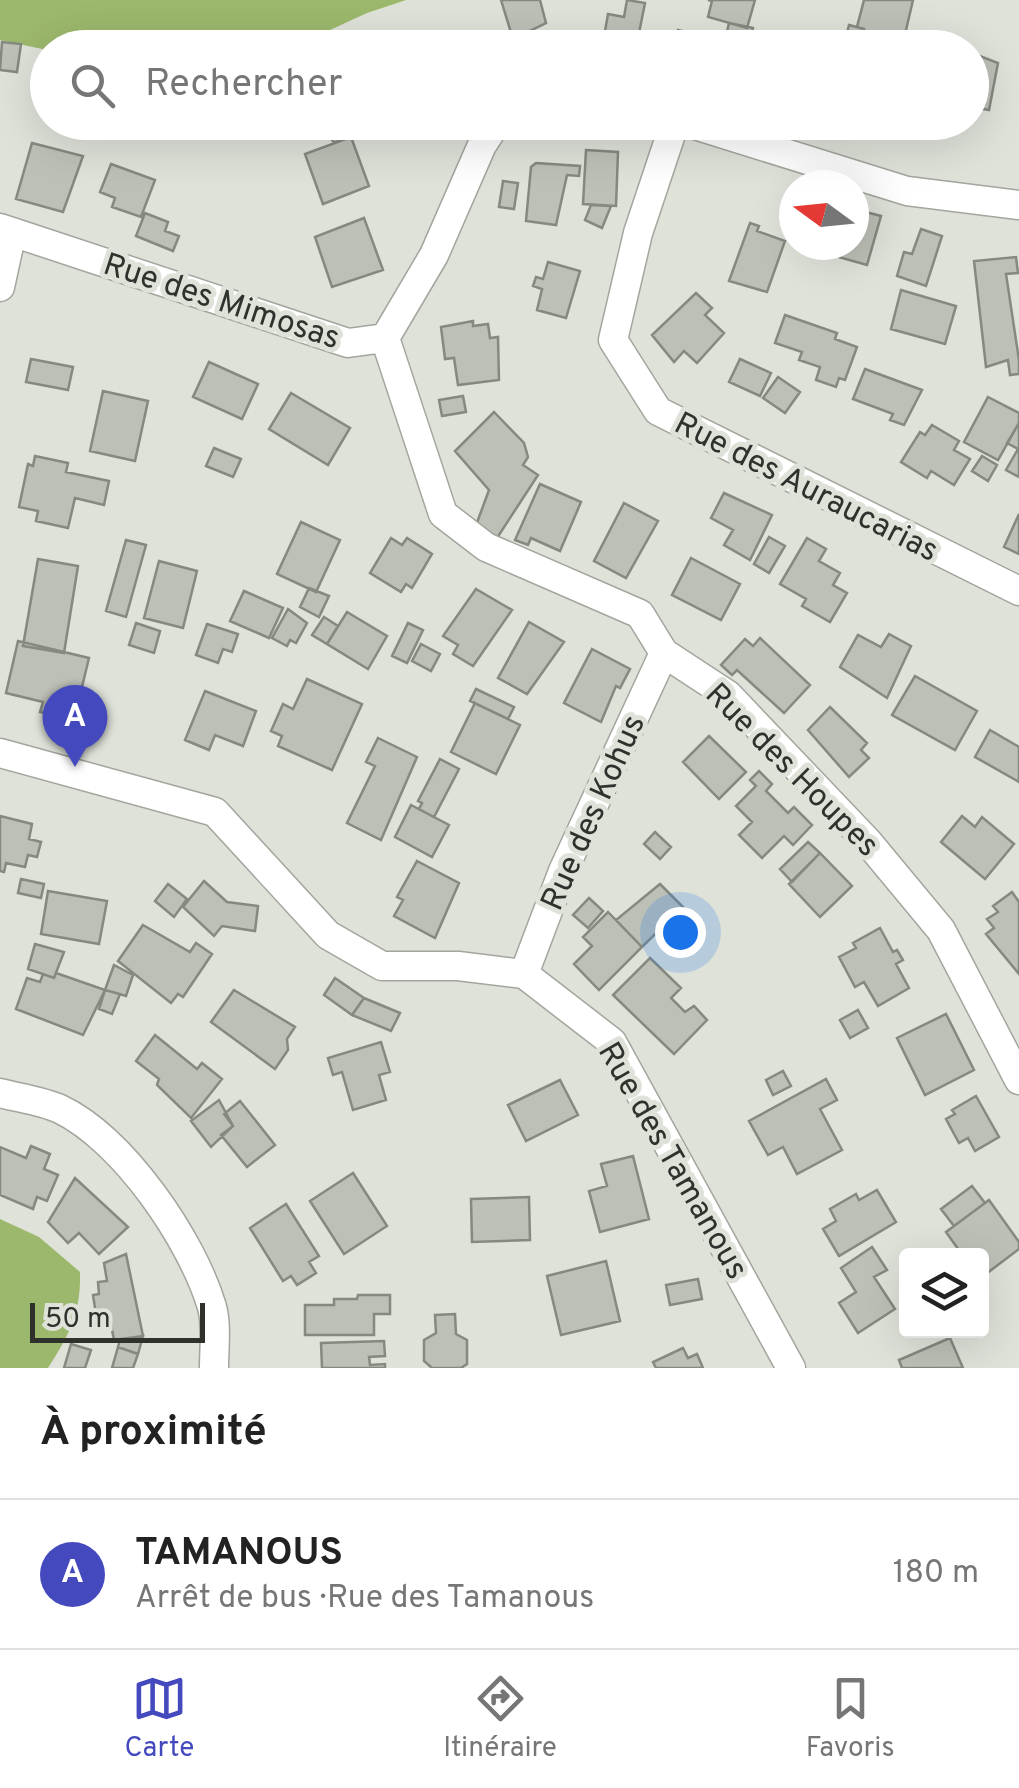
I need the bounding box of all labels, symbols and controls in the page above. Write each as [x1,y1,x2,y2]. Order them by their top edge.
search box [30,30,989,140]
icon: search [65,58,120,113]
text: Rechercher [145,61,343,110]
north arrow [779,170,869,260]
street label: Rue des Mimosas [98,246,344,360]
street label: Rue des Auraucarias [667,405,944,573]
street label: Rue des Houpes [695,676,886,867]
pin: A [42,684,108,767]
street label: Rue des Kohus [534,709,656,917]
your location [655,907,706,958]
street label: Rue des Tamanous [587,1036,756,1287]
map controls [899,1248,989,1338]
button: layers [899,1248,989,1338]
scale bar [30,1298,205,1342]
text: 50 m [45,1302,111,1338]
text: À proximité [40,1407,267,1460]
text: TAMANOUS [135,1530,343,1579]
text: A [61,1554,84,1594]
text: 180 m [893,1554,979,1594]
text: Arrêt de bus · Rue des Tamanous [135,1579,594,1619]
tab: Carte [124,1671,194,1767]
tab: Itinéraire [443,1671,557,1767]
tab: Favoris [806,1671,895,1767]

